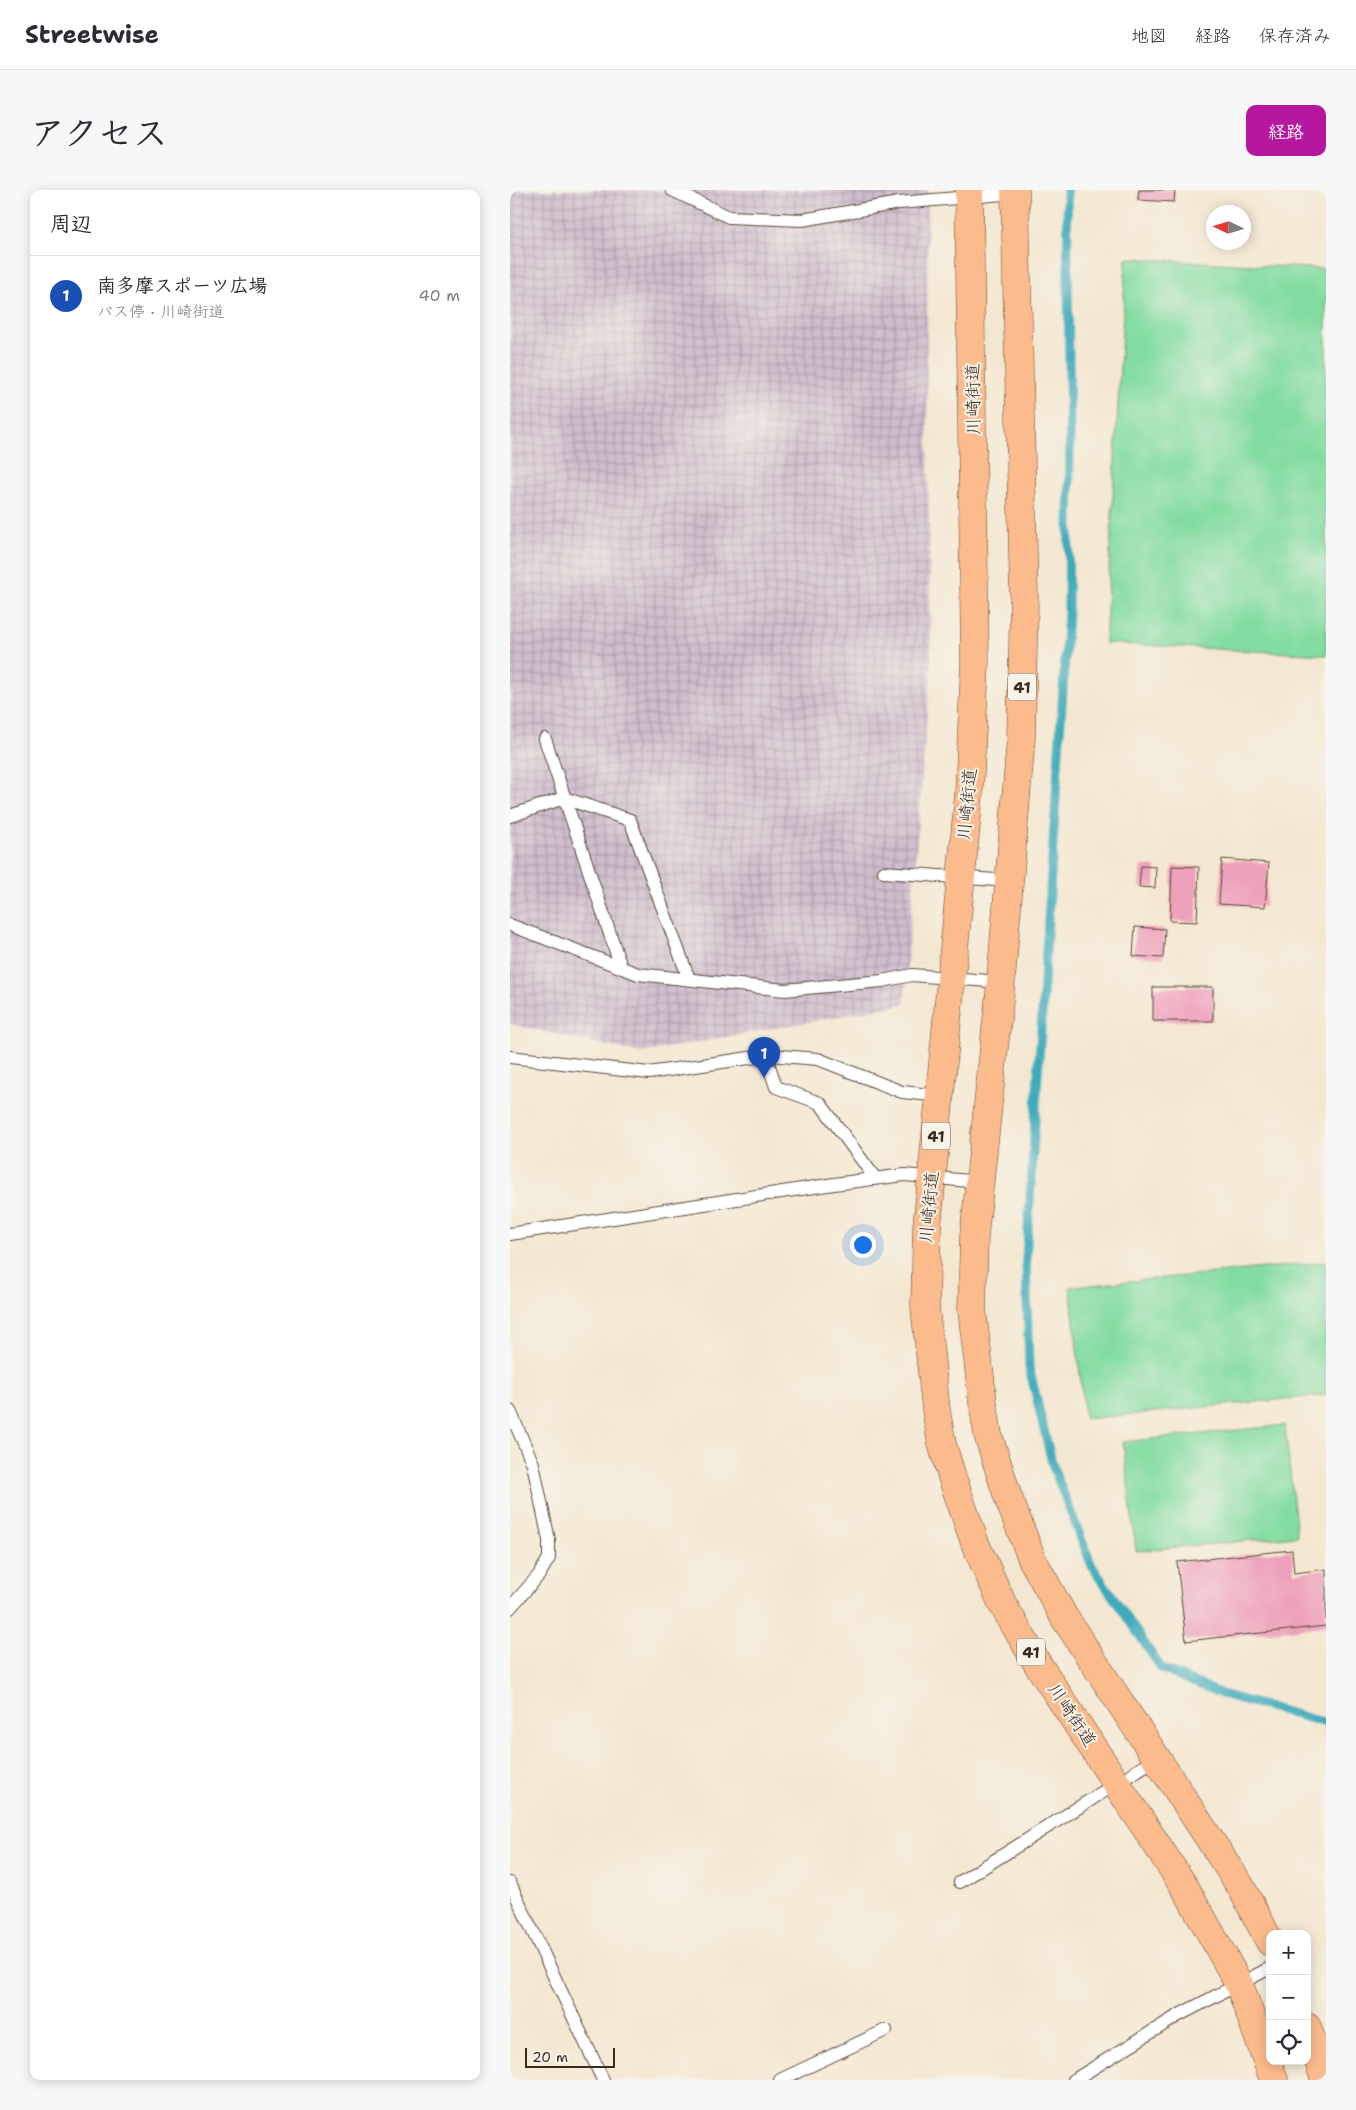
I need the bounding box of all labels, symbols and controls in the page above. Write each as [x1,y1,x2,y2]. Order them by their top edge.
text: Streetwise [25,19,159,51]
text: 地図 [1131,24,1167,48]
text: 経路 [1195,24,1231,48]
text: 保存済み [1259,24,1331,48]
button: 経路 [1246,105,1326,156]
text: アクセス [30,109,168,156]
north arrow [1206,205,1251,250]
text: 周辺 [50,210,92,238]
text: 南多摩スポーツ広場 [97,273,268,298]
text: 1 [62,285,70,306]
text: 40 m [418,285,460,306]
text: バス停 · 川崎街道 [97,301,224,322]
street label: 川崎街道 [960,363,986,435]
road number: 41 [1008,674,1036,701]
street label: 川崎街道 [952,767,982,841]
pin: 1 [748,1037,780,1078]
road number: 41 [922,1122,950,1149]
street label: 川崎街道 [914,1170,944,1244]
your location [850,1232,876,1258]
road number: 41 [1017,1638,1045,1665]
street label: 川崎街道 [1042,1678,1102,1752]
map controls [1266,1930,1311,2065]
button: + [1266,1930,1311,1975]
button: − [1266,1975,1311,2020]
button: locate [1266,2020,1311,2065]
scale bar [525,2045,615,2068]
text: 20 m [532,2048,568,2066]

